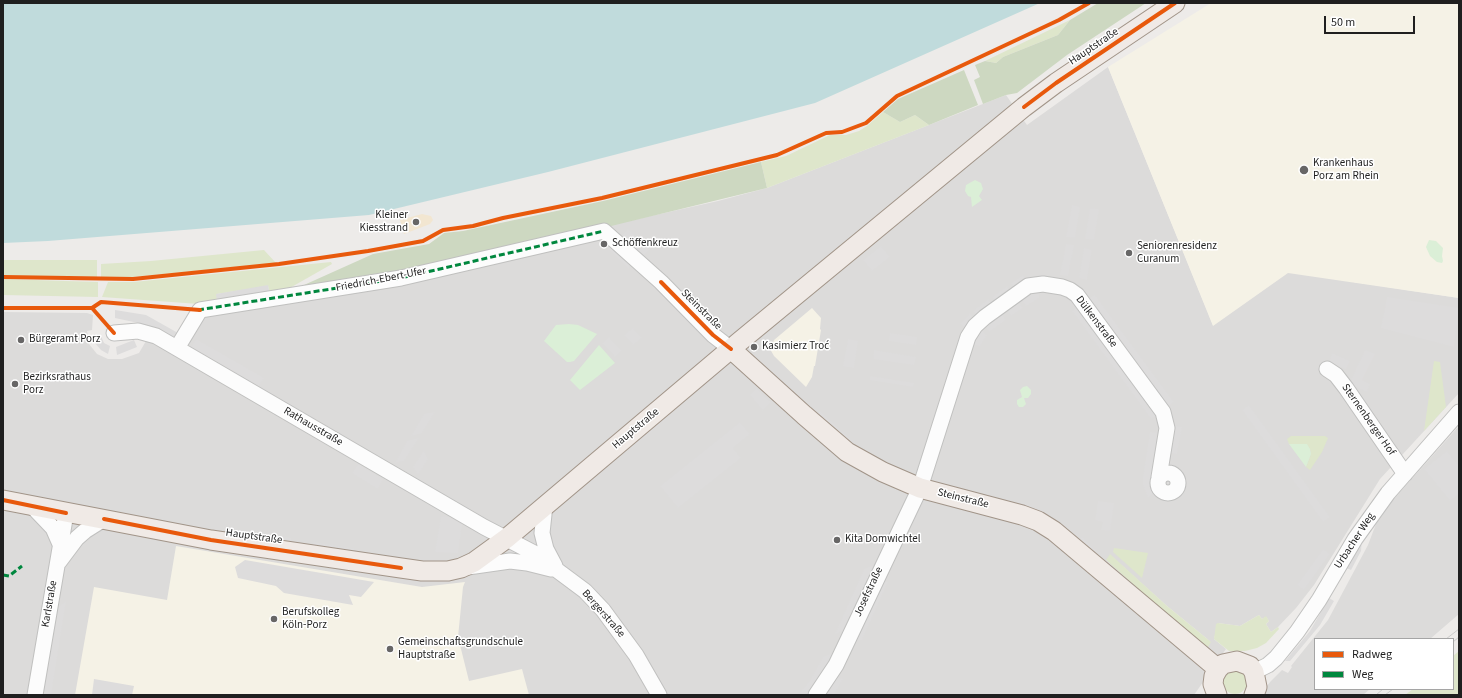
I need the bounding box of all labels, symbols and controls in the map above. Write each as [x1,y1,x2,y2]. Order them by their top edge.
scale bar [1326,8,1417,34]
text: 50 m [1331,14,1355,31]
street label: Hauptstraße [1067,26,1121,68]
place label: Krankenhaus Porz am Rhein [1313,157,1379,183]
marker: Krankenhaus Porz am Rhein [1298,164,1310,176]
place label: Kleiner Kiesstrand [360,209,408,235]
marker: Kleiner Kiesstrand [411,217,421,227]
place label: Schöffenkreuz [612,237,678,251]
marker: Schöffenkreuz [599,239,609,249]
place label: Seniorenresidenz Curanum [1137,240,1217,266]
marker: Seniorenresidenz Curanum [1124,248,1134,258]
street label: Friedrich-Ebert-Ufer [335,265,427,295]
street label: Steinstraße [678,287,724,333]
street label: Dülkenstraße [1072,294,1120,350]
place label: Bürgeramt Porz [29,333,101,347]
marker: Bürgeramt Porz [16,335,26,345]
place label: Kasimierz Troć [762,340,829,354]
marker: Kasimierz Troć [749,342,759,352]
place label: Bezirksrathaus Porz [23,371,91,397]
marker: Bezirksrathaus Porz [10,379,20,389]
street label: Sternenberger Hof [1338,382,1398,458]
street label: Rathausstraße [281,405,345,449]
street label: Hauptstraße [610,406,662,452]
street label: Steinstraße [936,486,990,512]
street label: Urbacher Weg [1332,510,1378,572]
street label: Hauptstraße [225,526,283,548]
place label: Kita Domwichtel [845,533,921,547]
marker: Kita Domwichtel [832,535,842,545]
street label: Josefstraße [852,565,886,619]
street label: Karlstraße [39,579,61,629]
street label: Bergerstraße [579,587,627,641]
place label: Berufskolleg Köln-Porz [282,606,339,632]
marker: Berufskolleg Köln-Porz [269,614,279,624]
place label: Gemeinschaftsgrundschule Hauptstraße [398,636,523,662]
legend [1314,638,1454,690]
marker: Gemeinschaftsgrundschule Hauptstraße [385,644,395,654]
text: Radweg [1352,646,1392,663]
text: Weg [1352,666,1373,683]

